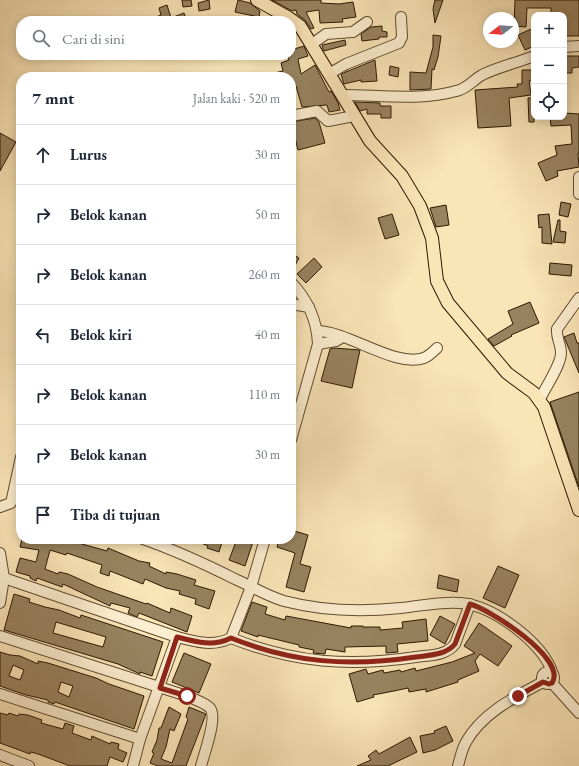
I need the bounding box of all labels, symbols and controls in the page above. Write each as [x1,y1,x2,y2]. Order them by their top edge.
north arrow [483,12,519,48]
map controls [531,12,567,120]
button: + [531,12,567,48]
search box [16,16,296,60]
icon: search [30,27,52,49]
text: Cari di sini [62,29,125,48]
button: − [531,48,567,84]
button: locate [531,84,567,120]
text: 7 mnt [32,87,74,109]
text: Jalan kaki · 520 m [193,90,280,107]
icon: ahead [32,144,54,166]
text: Lurus [70,145,107,164]
text: 30 m [255,146,280,163]
icon: right [32,204,54,226]
text: Belok kanan [70,205,147,224]
text: 50 m [255,206,280,223]
icon: right [32,264,54,286]
text: Belok kanan [70,265,147,284]
text: 260 m [249,266,280,283]
icon: left [32,324,54,346]
text: Belok kiri [70,325,132,344]
text: 40 m [255,326,280,343]
icon: right [32,384,54,406]
text: Belok kanan [70,385,147,404]
text: 110 m [249,386,280,403]
icon: right [32,444,54,466]
text: Belok kanan [70,445,147,464]
text: 30 m [255,446,280,463]
icon: arrive [32,504,54,526]
text: Tiba di tujuan [70,505,160,524]
route start [178,687,196,705]
route end [509,687,527,705]

